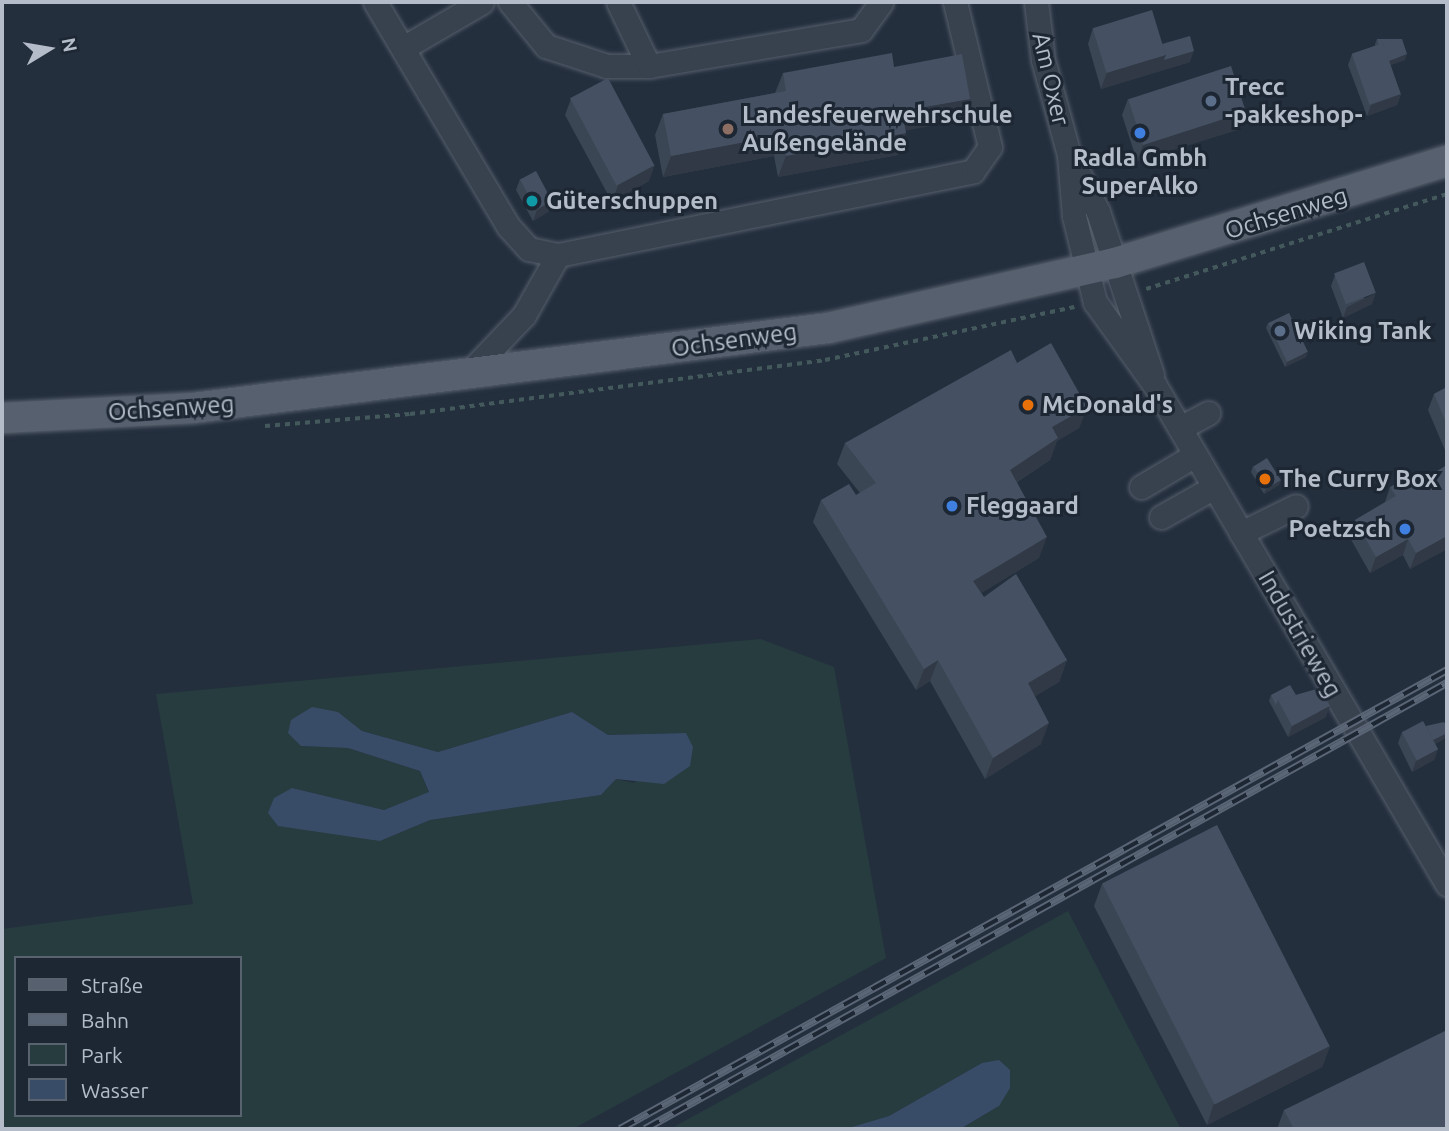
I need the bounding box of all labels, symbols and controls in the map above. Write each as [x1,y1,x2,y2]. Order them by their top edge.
north arrow [14,14,84,84]
street label: Am Oxer [1026,30,1076,128]
text: N [57,36,82,54]
place label: Trecc -pakkeshop- [1225,73,1363,129]
marker: Trecc -pakkeshop- [1203,93,1219,109]
place label: Landesfeuerwehrschule Außengelände [742,101,1013,157]
marker: Landesfeuerwehrschule Außengelände [720,121,736,137]
marker: Radla Gmbh SuperAlko [1132,125,1148,141]
place label: Radla Gmbh SuperAlko [1073,144,1207,200]
street label: Ochsenweg [1221,181,1351,245]
place label: Güterschuppen [546,187,718,215]
marker: Güterschuppen [524,193,540,209]
street label: Ochsenweg [669,317,799,363]
place label: Wiking Tank [1294,317,1432,345]
marker: Wiking Tank [1272,323,1288,339]
street label: Ochsenweg [107,389,235,427]
place label: McDonald's [1042,391,1173,419]
marker: McDonald's [1020,397,1036,413]
place label: The Curry Box [1279,465,1438,493]
marker: The Curry Box [1257,471,1273,487]
place label: Fleggaard [966,492,1079,520]
marker: Fleggaard [944,498,960,514]
place label: Poetzsch [1289,515,1391,543]
marker: Poetzsch [1397,521,1413,537]
street label: Industrieweg [1252,566,1348,702]
legend [14,956,242,1117]
text: Straße [81,973,143,997]
text: Bahn [81,1008,129,1032]
text: Park [81,1043,123,1067]
text: Wasser [81,1078,149,1102]

